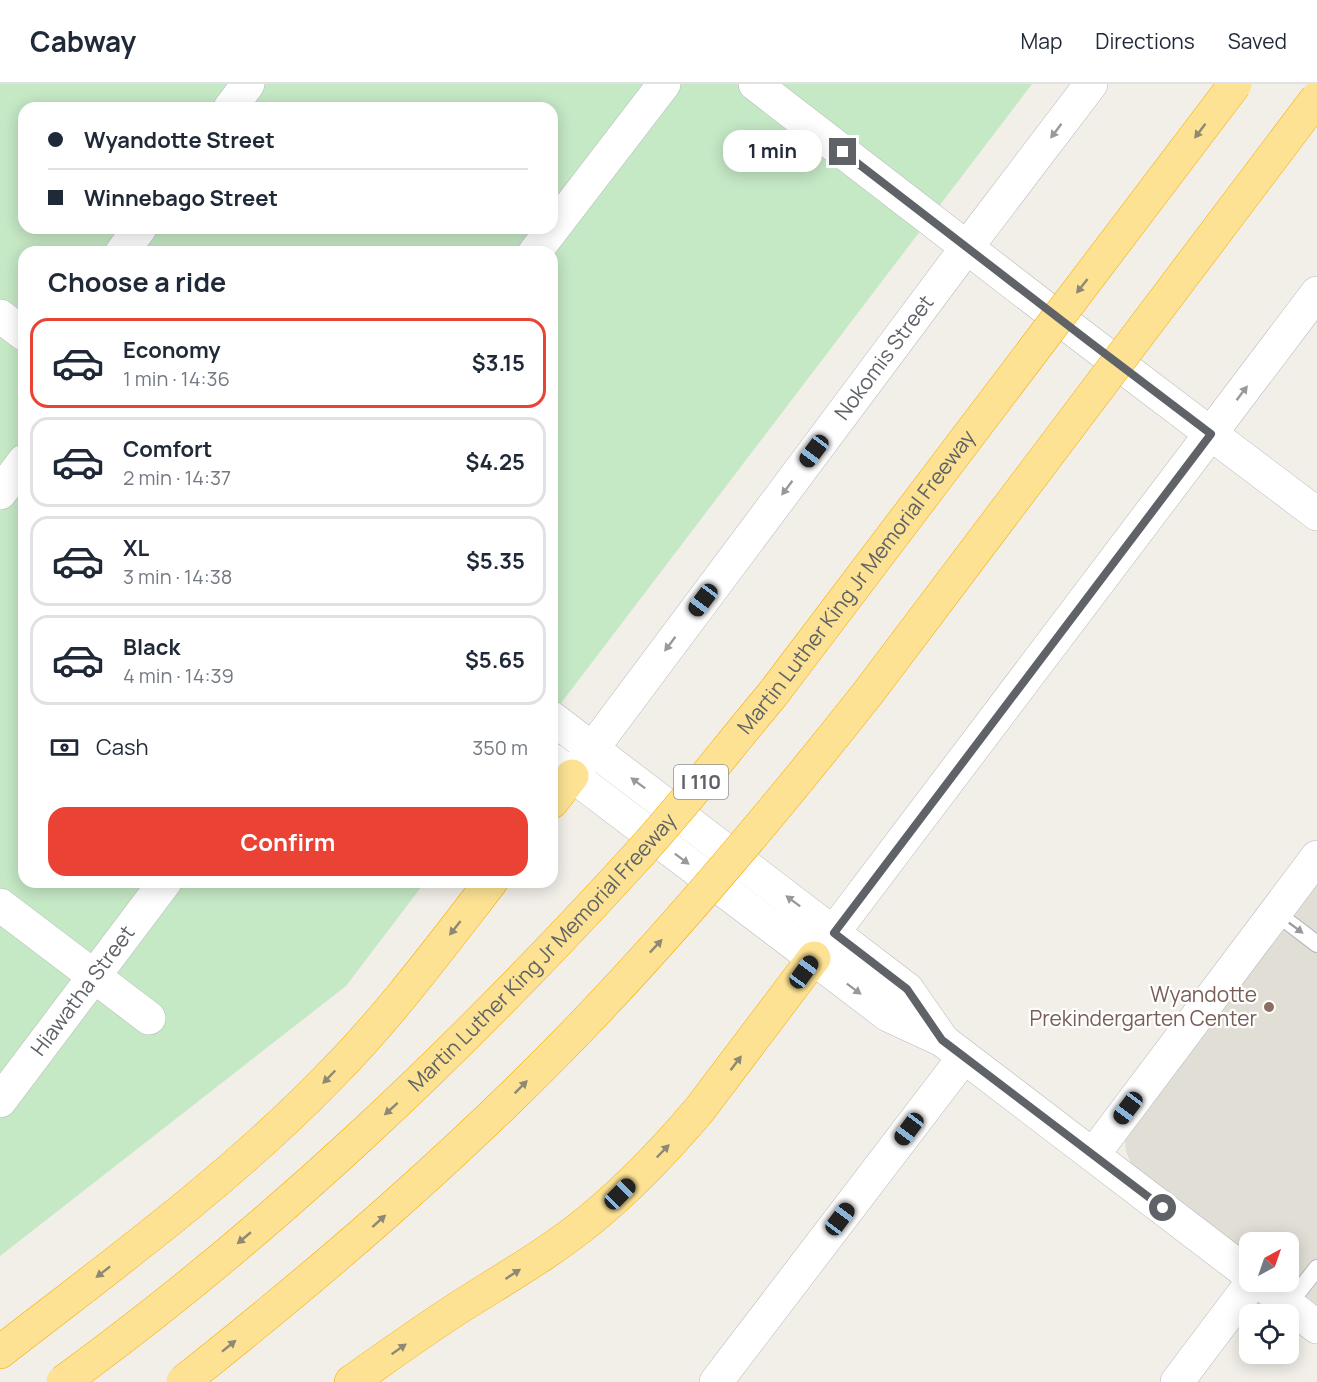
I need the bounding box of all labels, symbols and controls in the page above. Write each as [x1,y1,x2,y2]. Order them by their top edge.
text: Cabway [30,22,136,60]
text: Map [1021,27,1062,55]
text: Directions [1095,27,1195,55]
text: Saved [1228,27,1287,55]
one-way arrow [1194,122,1206,138]
one-way arrow [1050,123,1062,138]
text: Wyandotte Street [84,125,275,155]
callout: 1 min [723,131,822,173]
text: 1 min [748,137,797,164]
route end [829,138,856,165]
text: Winnebago Street [84,183,278,213]
text: Choose a ride [48,263,226,300]
one-way arrow [1076,278,1089,294]
street label: Nokomis Street [828,289,939,425]
text: Economy [123,335,221,365]
icon: car [51,336,105,390]
text: $3.15 [472,348,525,378]
text: 1 min · 14:36 [123,365,230,392]
one-way arrow [1236,385,1248,401]
street label: Martin Luther King Jr Memorial Freeway [730,424,981,739]
car [796,431,832,471]
text: Comfort [123,434,212,464]
icon: car [51,435,105,489]
text: $4.25 [466,447,525,477]
text: 2 min · 14:37 [123,464,231,491]
one-way arrow [781,479,793,495]
text: XL [123,533,149,563]
icon: car [51,534,105,588]
text: $5.35 [466,546,525,576]
text: 3 min · 14:38 [123,563,232,590]
car [685,580,721,620]
text: Black [123,632,180,662]
icon: car [51,633,105,687]
one-way arrow [664,635,676,651]
text: $5.65 [465,645,525,675]
text: 4 min · 14:39 [123,662,234,689]
icon: cash [48,731,81,764]
text: Cash [96,732,149,762]
text: 350 m [472,734,528,761]
road number: I 110 [674,765,728,799]
one-way arrow [630,778,645,790]
button: Confirm [48,807,528,876]
street label: Martin Luther King Jr Memorial Freeway [402,807,682,1097]
one-way arrow [675,852,690,864]
one-way arrow [785,896,800,908]
street label: Hiawatha Street [24,919,140,1061]
one-way arrow [449,920,461,936]
one-way arrow [1288,922,1304,934]
one-way arrow [649,939,663,954]
car [786,952,822,992]
place label: Wyandotte Prekindergarten Center [1030,980,1257,1032]
one-way arrow [847,983,862,995]
marker: Wyandotte Prekindergarten Center [1262,1000,1276,1014]
one-way arrow [729,1055,741,1070]
one-way arrow [322,1070,336,1085]
one-way arrow [513,1080,527,1094]
car [1110,1088,1146,1128]
one-way arrow [383,1102,398,1116]
car [891,1109,927,1149]
one-way arrow [655,1144,669,1158]
car [601,1175,639,1213]
route start [1149,1194,1176,1221]
car [822,1199,858,1239]
one-way arrow [371,1215,386,1228]
one-way arrow [236,1232,252,1245]
north arrow [1239,1232,1299,1292]
map controls [1239,1232,1299,1364]
one-way arrow [95,1266,110,1278]
one-way arrow [505,1269,521,1280]
button: locate [1239,1304,1299,1364]
one-way arrow [221,1339,237,1352]
one-way arrow [391,1344,407,1355]

